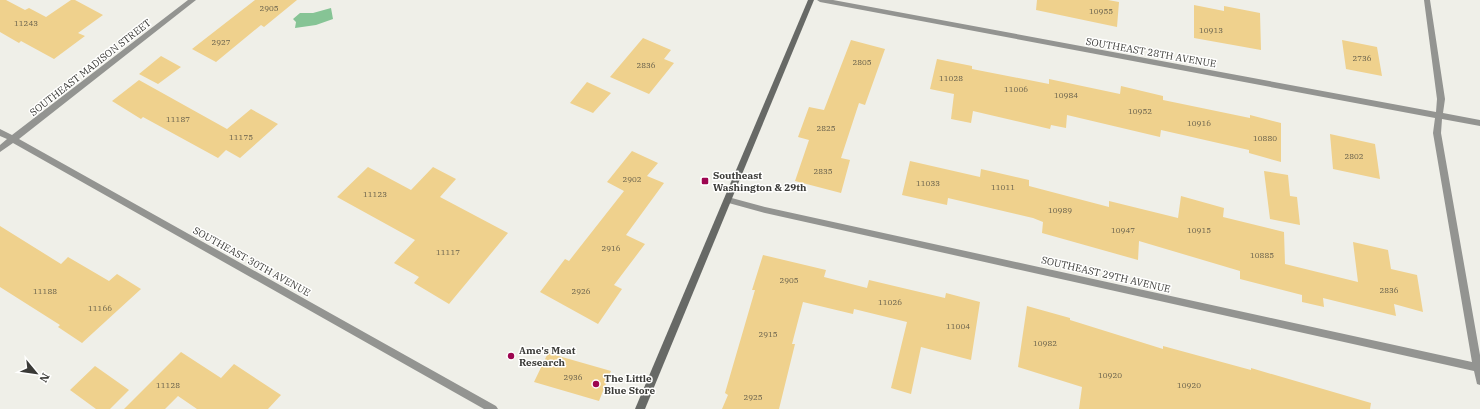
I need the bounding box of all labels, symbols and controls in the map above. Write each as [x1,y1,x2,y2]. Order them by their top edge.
house number: 2905 [259,3,279,13]
house number: 10955 [1089,6,1113,16]
street label: SOUTHEAST MADISON STREET [27,16,154,119]
house number: 11243 [14,18,38,28]
house number: 10913 [1199,25,1223,35]
street label: SOUTHEAST 28TH AVENUE [1085,35,1217,70]
house number: 2927 [211,37,231,47]
house number: 2736 [1352,53,1372,63]
house number: 2805 [852,57,872,67]
house number: 2836 [636,60,656,70]
house number: 11028 [939,73,963,83]
house number: 11006 [1004,84,1028,94]
house number: 10984 [1054,90,1078,100]
house number: 10952 [1128,106,1152,116]
house number: 11187 [166,114,190,124]
house number: 10916 [1187,118,1211,128]
house number: 2825 [816,123,836,133]
house number: 11175 [229,132,253,142]
house number: 10880 [1253,133,1277,143]
house number: 2802 [1344,151,1364,161]
house number: 2835 [813,166,833,176]
place label: Southeast Washington & 29th [713,169,807,194]
house number: 2902 [622,174,642,184]
marker: Southeast Washington & 29th [700,176,710,186]
house number: 11033 [916,178,940,188]
house number: 11011 [991,182,1015,192]
house number: 11123 [363,189,387,199]
house number: 10989 [1048,205,1072,215]
street label: SOUTHEAST 30TH AVENUE [191,224,313,299]
house number: 10947 [1111,225,1135,235]
house number: 10915 [1187,225,1211,235]
house number: 2916 [601,243,621,253]
house number: 11117 [436,247,460,257]
house number: 10885 [1250,250,1274,260]
street label: SOUTHEAST 29TH AVENUE [1040,253,1172,296]
house number: 2905 [779,275,799,285]
house number: 2836 [1379,285,1399,295]
house number: 11188 [33,286,57,296]
house number: 2926 [571,286,591,296]
house number: 11026 [878,297,902,307]
house number: 11166 [88,303,112,313]
house number: 11004 [946,321,970,331]
house number: 2915 [758,329,778,339]
house number: 10982 [1033,338,1057,348]
place label: Ame's Meat Research [519,344,576,369]
marker: Ame's Meat Research [506,351,516,361]
north arrow [16,353,56,393]
house number: 10920 [1098,370,1122,380]
text: N [36,371,53,385]
house number: 2936 [563,372,583,382]
place label: The Little Blue Store [604,372,656,397]
marker: The Little Blue Store [591,379,601,389]
house number: 11128 [156,380,180,390]
house number: 10920 [1177,380,1201,390]
house number: 2925 [743,392,763,402]

